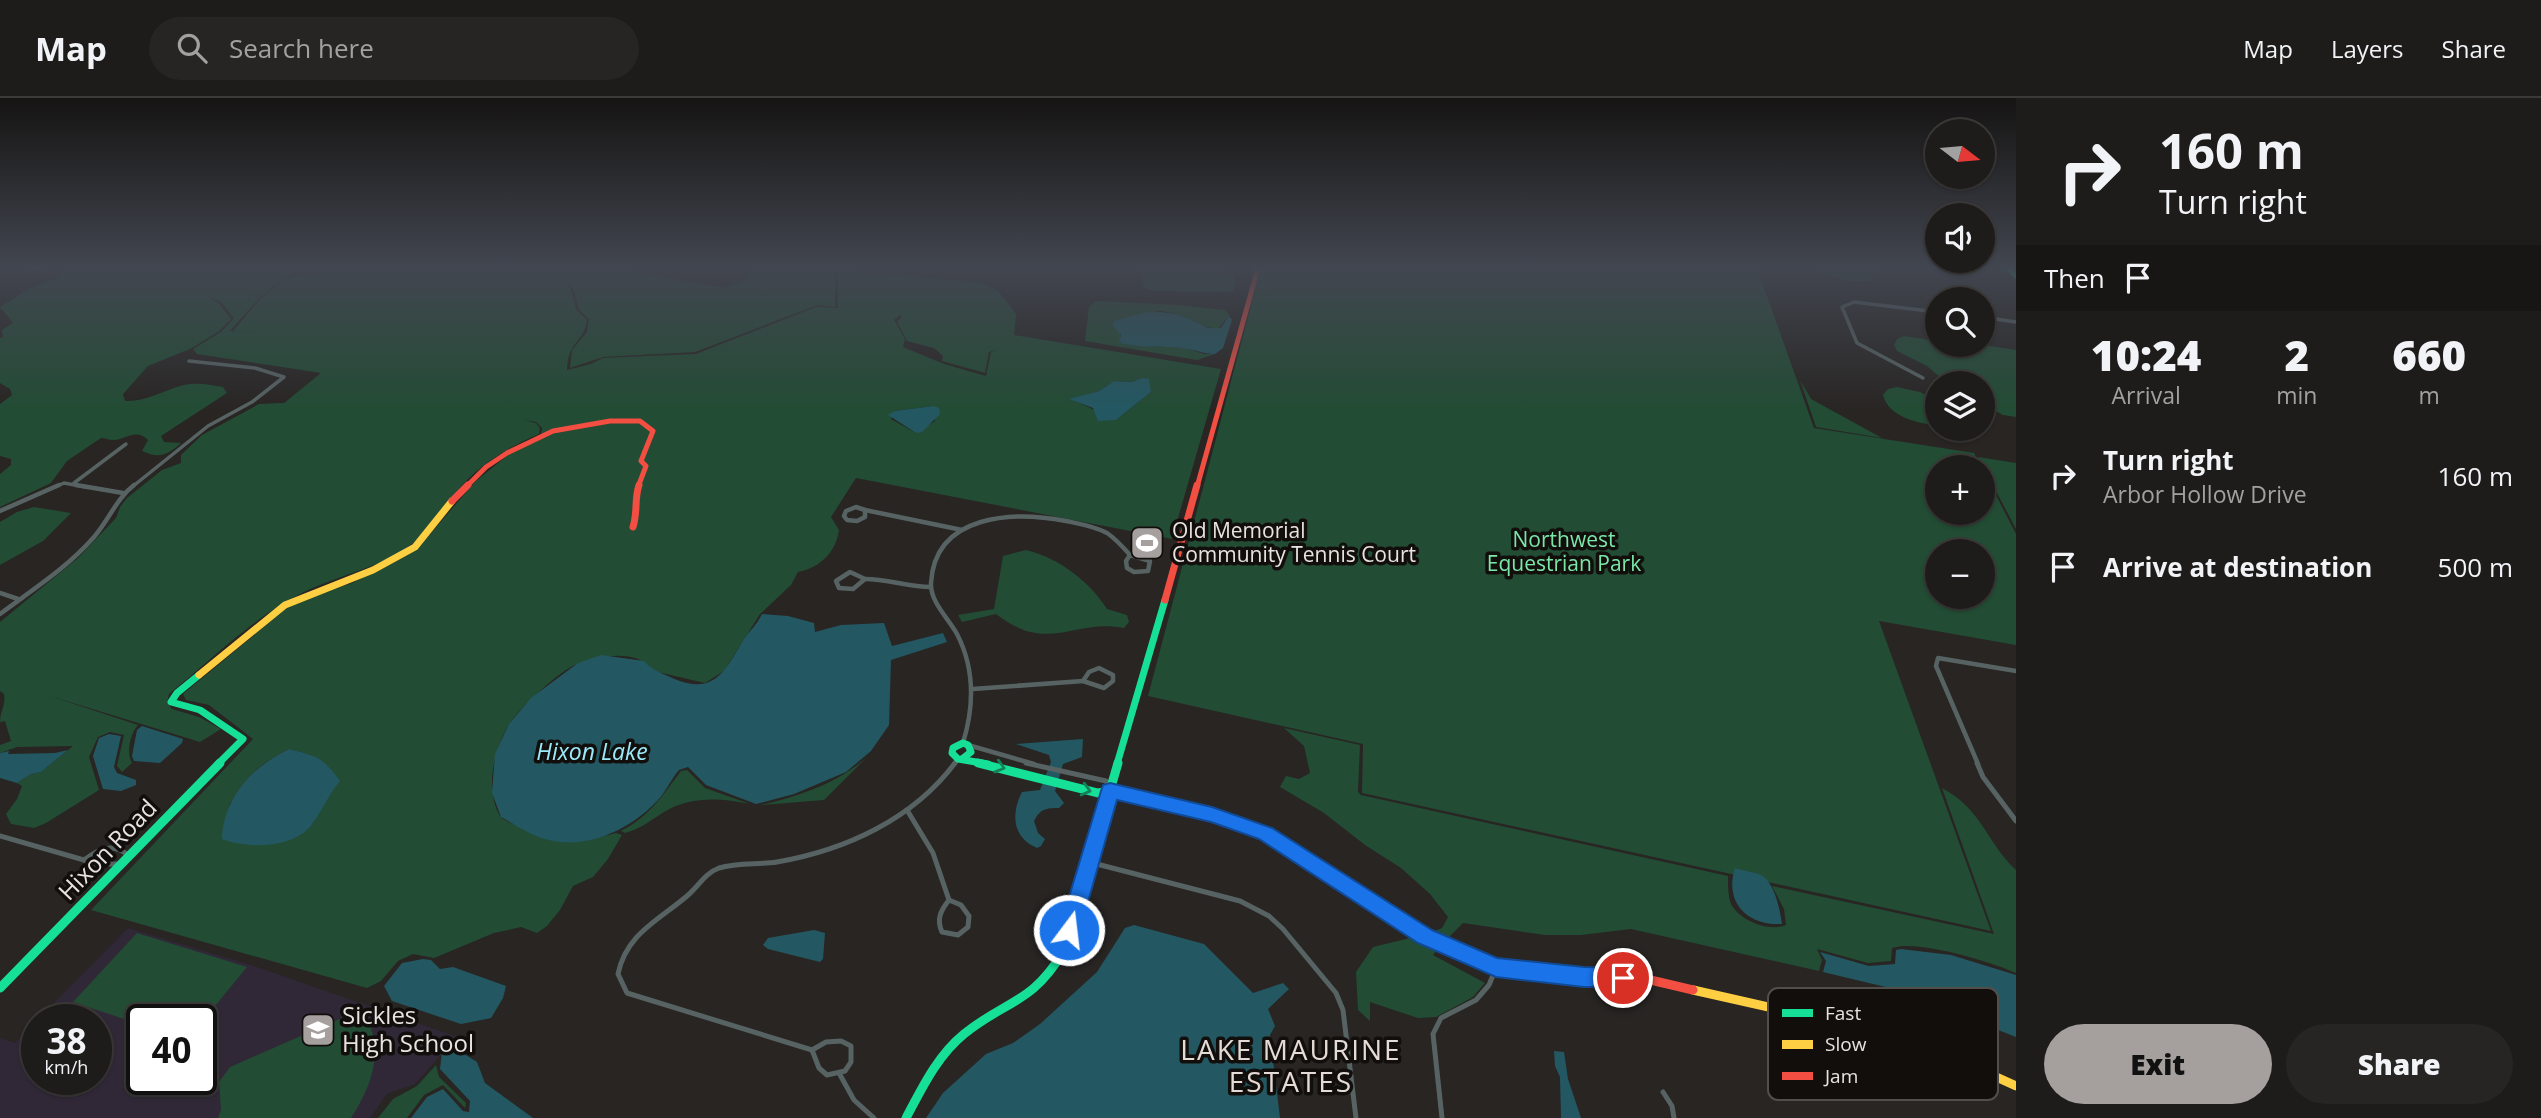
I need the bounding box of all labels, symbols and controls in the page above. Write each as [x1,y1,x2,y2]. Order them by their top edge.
search box [149,17,639,80]
text: Map [35,26,107,71]
icon: search [173,29,211,67]
text: Search here [229,30,374,66]
text: Map [2243,32,2293,65]
text: Layers [2331,32,2404,65]
text: Share [2442,32,2506,65]
text: 160 m [2159,117,2304,183]
north arrow [1925,119,1995,189]
map controls [1925,119,1995,609]
icon: right [2044,126,2135,217]
text: Turn right [2159,180,2307,223]
button: sound [1925,203,1995,273]
icon: arrive [2119,259,2157,297]
text: Then [2044,260,2105,296]
button: search [1925,287,1995,357]
text: 10:24 [2091,326,2201,383]
text: 2 [2285,326,2309,383]
text: 660 [2392,326,2466,383]
button: layers [1925,371,1995,441]
text: Arrival [2112,379,2181,411]
text: min [2276,379,2317,411]
text: m [2419,379,2440,411]
text: Turn right [2103,442,2234,478]
button: + [1925,455,1995,525]
icon: right [2044,457,2082,495]
text: 160 m [2438,458,2513,494]
text: Arbor Hollow Drive [2103,478,2307,510]
place label: Old Memorial Community Tennis Court [1172,516,1416,568]
sports icon: Old Memorial Community Tennis Court [1128,524,1166,562]
park label: Northwest Equestrian Park [1487,525,1641,577]
button: − [1925,539,1995,609]
icon: arrive [2044,548,2082,586]
text: Arrive at destination [2103,549,2372,585]
text: 500 m [2438,549,2513,585]
water label: Hixon Lake [536,735,648,767]
one-way arrow [994,759,1006,773]
one-way arrow [1080,781,1092,796]
street label: Hixon Road [50,791,164,907]
position arrow [1032,893,1106,967]
pin [1593,948,1653,1008]
icon: arrive [1604,959,1642,997]
legend [1768,988,1998,1100]
place label: Sickles High School [342,998,474,1059]
text: Fast [1825,1000,1861,1026]
speed limit sign: 40 [126,1004,217,1095]
school or university icon: Sickles High School [299,1011,337,1049]
text: 38 [46,1017,87,1064]
button: Exit [2044,1024,2272,1104]
button: Share [2286,1024,2513,1104]
district label: LAKE MAURINE ESTATES [1180,1030,1402,1100]
text: Slow [1825,1031,1867,1057]
text: km/h [45,1055,88,1079]
text: Jam [1823,1063,1858,1089]

